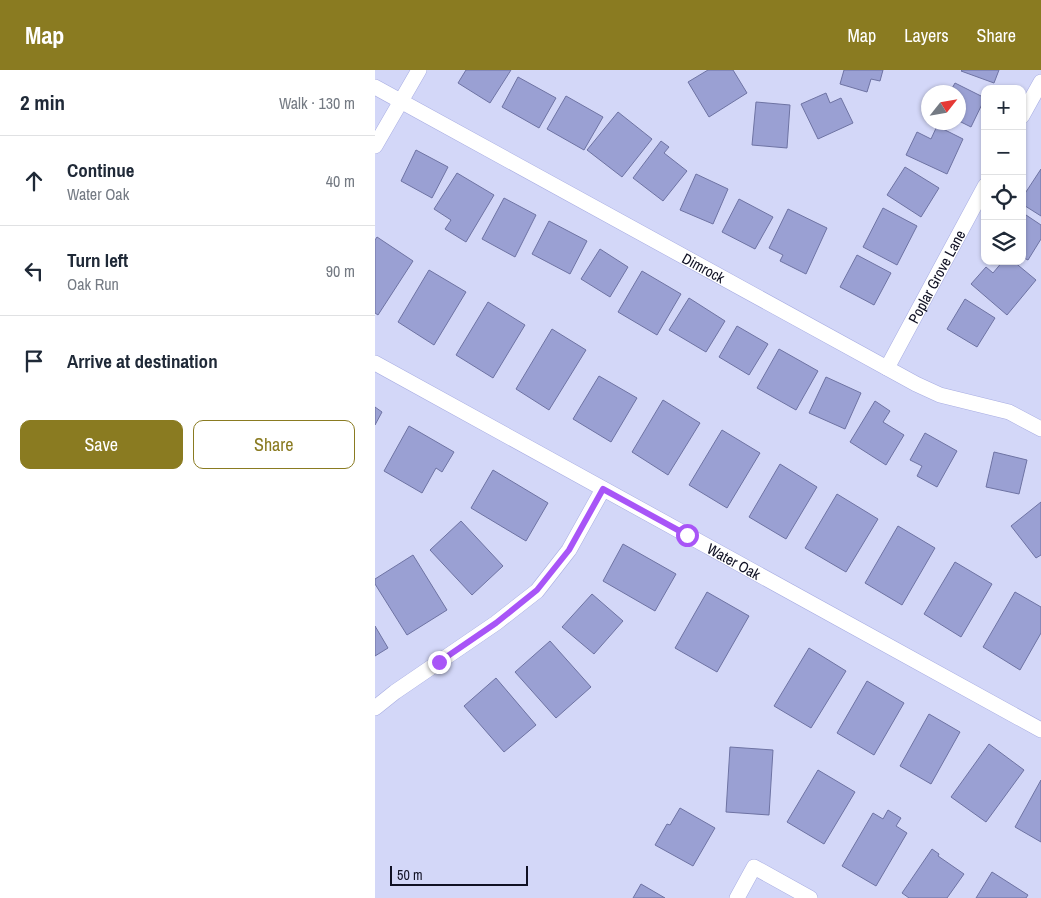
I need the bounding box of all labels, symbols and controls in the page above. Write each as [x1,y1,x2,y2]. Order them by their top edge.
text: Map [25,19,64,51]
text: Map [848,23,876,48]
text: Layers [904,23,949,48]
text: Share [977,23,1016,48]
north arrow [921,85,966,130]
map controls [981,85,1026,265]
button: + [981,85,1026,130]
text: 2 min [20,88,65,117]
text: Walk · 130 m [279,92,355,114]
button: − [981,130,1026,175]
text: Continue [67,157,135,183]
icon: ahead [20,167,48,195]
text: 40 m [326,170,355,192]
button: locate [981,175,1026,220]
text: Water Oak [67,183,129,205]
button: layers [981,220,1026,265]
street label: Poplar Grove Lane [903,226,970,327]
text: Turn left [67,247,128,273]
street label: Dimrock [679,247,730,288]
icon: left [20,257,48,285]
text: 90 m [326,260,355,282]
text: Oak Run [67,273,119,295]
icon: arrive [20,347,48,375]
text: Arrive at destination [67,348,218,374]
button: Save [20,420,183,469]
button: Share [193,420,355,469]
route start [676,524,699,547]
street label: Water Oak [703,538,765,585]
route end [428,651,451,674]
scale bar [390,863,527,886]
text: 50 m [397,866,423,884]

